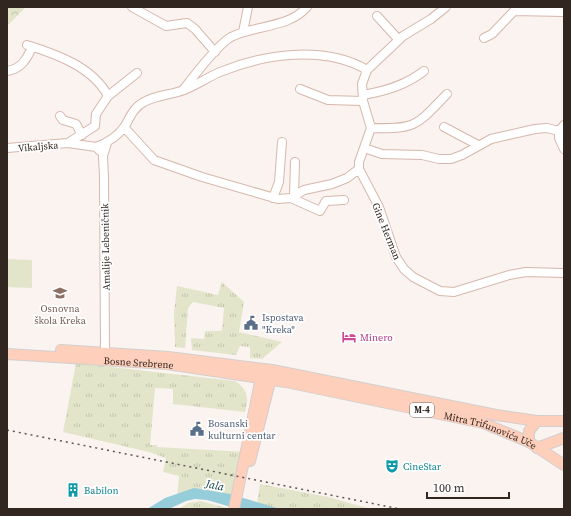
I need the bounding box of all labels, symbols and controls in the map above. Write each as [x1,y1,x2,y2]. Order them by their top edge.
street label: Vikaljska [17,138,60,155]
street label: Gine Herman [369,201,404,262]
street label: Amalije Lebeničnik [98,203,113,291]
school or university icon: Osnovna škola Kreka [52,285,68,301]
place label: Osnovna škola Kreka [34,302,87,327]
place label: Ispostava "Kreka" [262,311,304,336]
public building icon: Ispostava "Kreka" [243,315,259,331]
hotel icon: Minero [341,329,357,345]
place label: Minero [360,331,393,344]
street label: Bosne Srebrene [103,354,175,372]
road number: M-4 [410,403,434,417]
street label: Mitra Trifunovića Uče [443,409,539,452]
place label: Bosanski kulturni centar [208,417,276,442]
public building icon: Bosanski kulturni centar [189,421,205,437]
theatre icon: CineStar [384,458,400,474]
place label: CineStar [403,460,442,473]
scale bar [427,474,509,500]
water label: Jala [203,476,226,495]
text: 100 m [433,480,465,496]
building icon: Babilon [65,482,81,498]
place label: Babilon [84,484,119,497]

